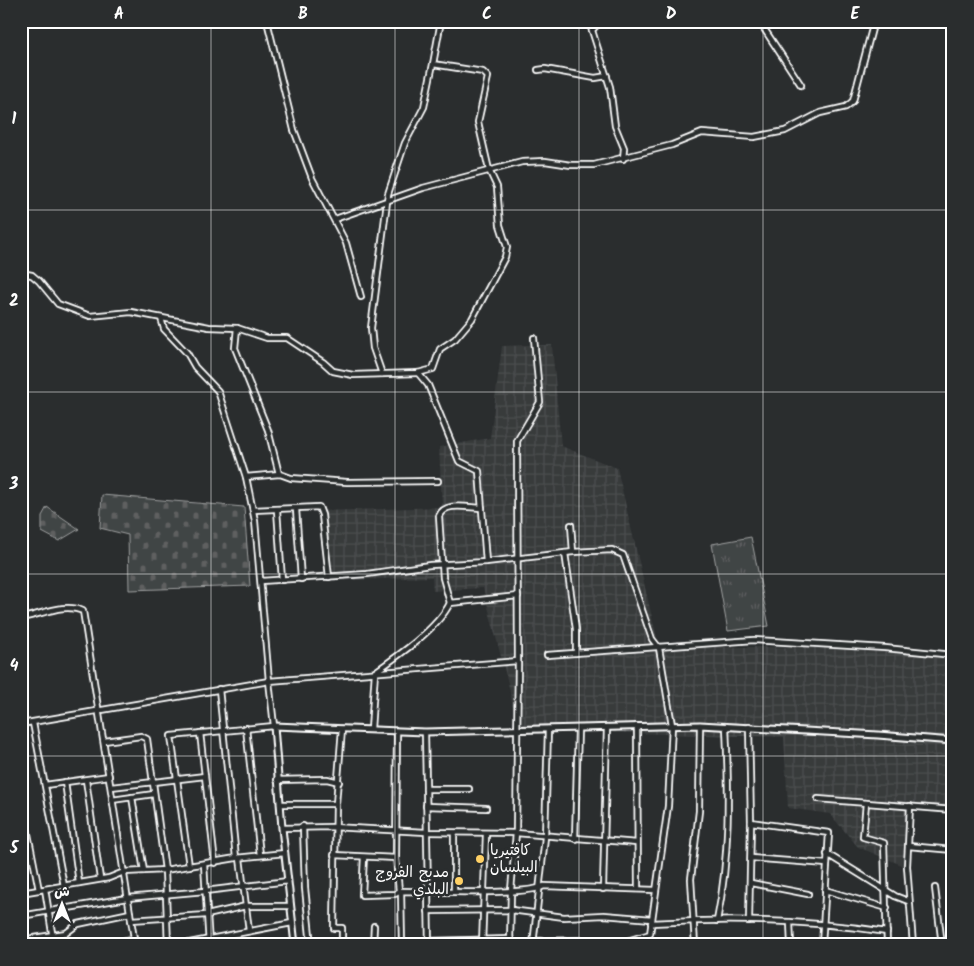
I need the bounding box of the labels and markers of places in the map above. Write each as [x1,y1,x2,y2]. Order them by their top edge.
place label: كافتيريا البيلسان [490,839,538,880]
marker: كافتيريا البيلسان [474,853,486,865]
place label: مدبح الفروج البلدي [375,861,449,902]
marker: مدبح الفروج البلدي [453,875,465,887]

